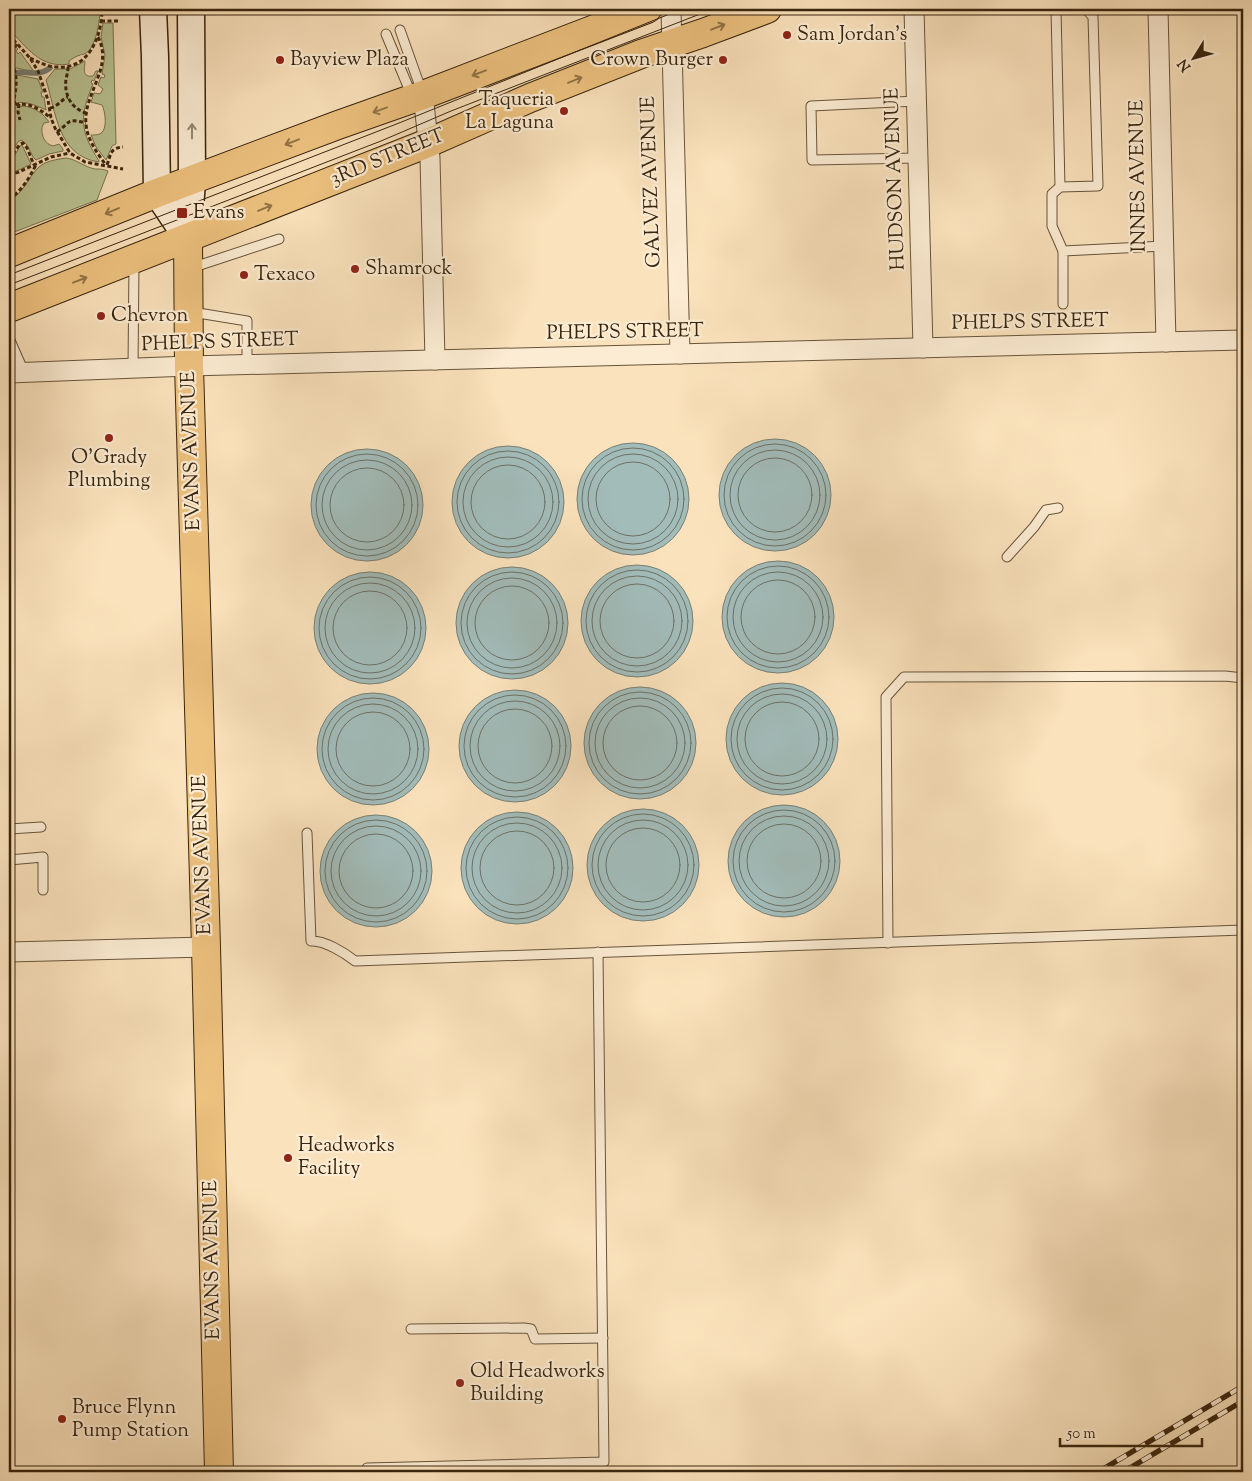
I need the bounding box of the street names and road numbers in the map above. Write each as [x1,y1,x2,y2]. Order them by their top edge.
street label: HUDSON AVENUE [878,87,914,271]
street label: GALVEZ AVENUE [635,96,669,268]
street label: INNES AVENUE [1123,99,1155,253]
street label: 3RD STREET [326,122,450,194]
street label: PHELPS STREET [951,307,1109,339]
street label: PHELPS STREET [546,317,704,349]
street label: PHELPS STREET [141,326,299,360]
street label: EVANS AVENUE [175,371,209,531]
street label: EVANS AVENUE [186,775,220,935]
street label: EVANS AVENUE [197,1180,229,1340]

